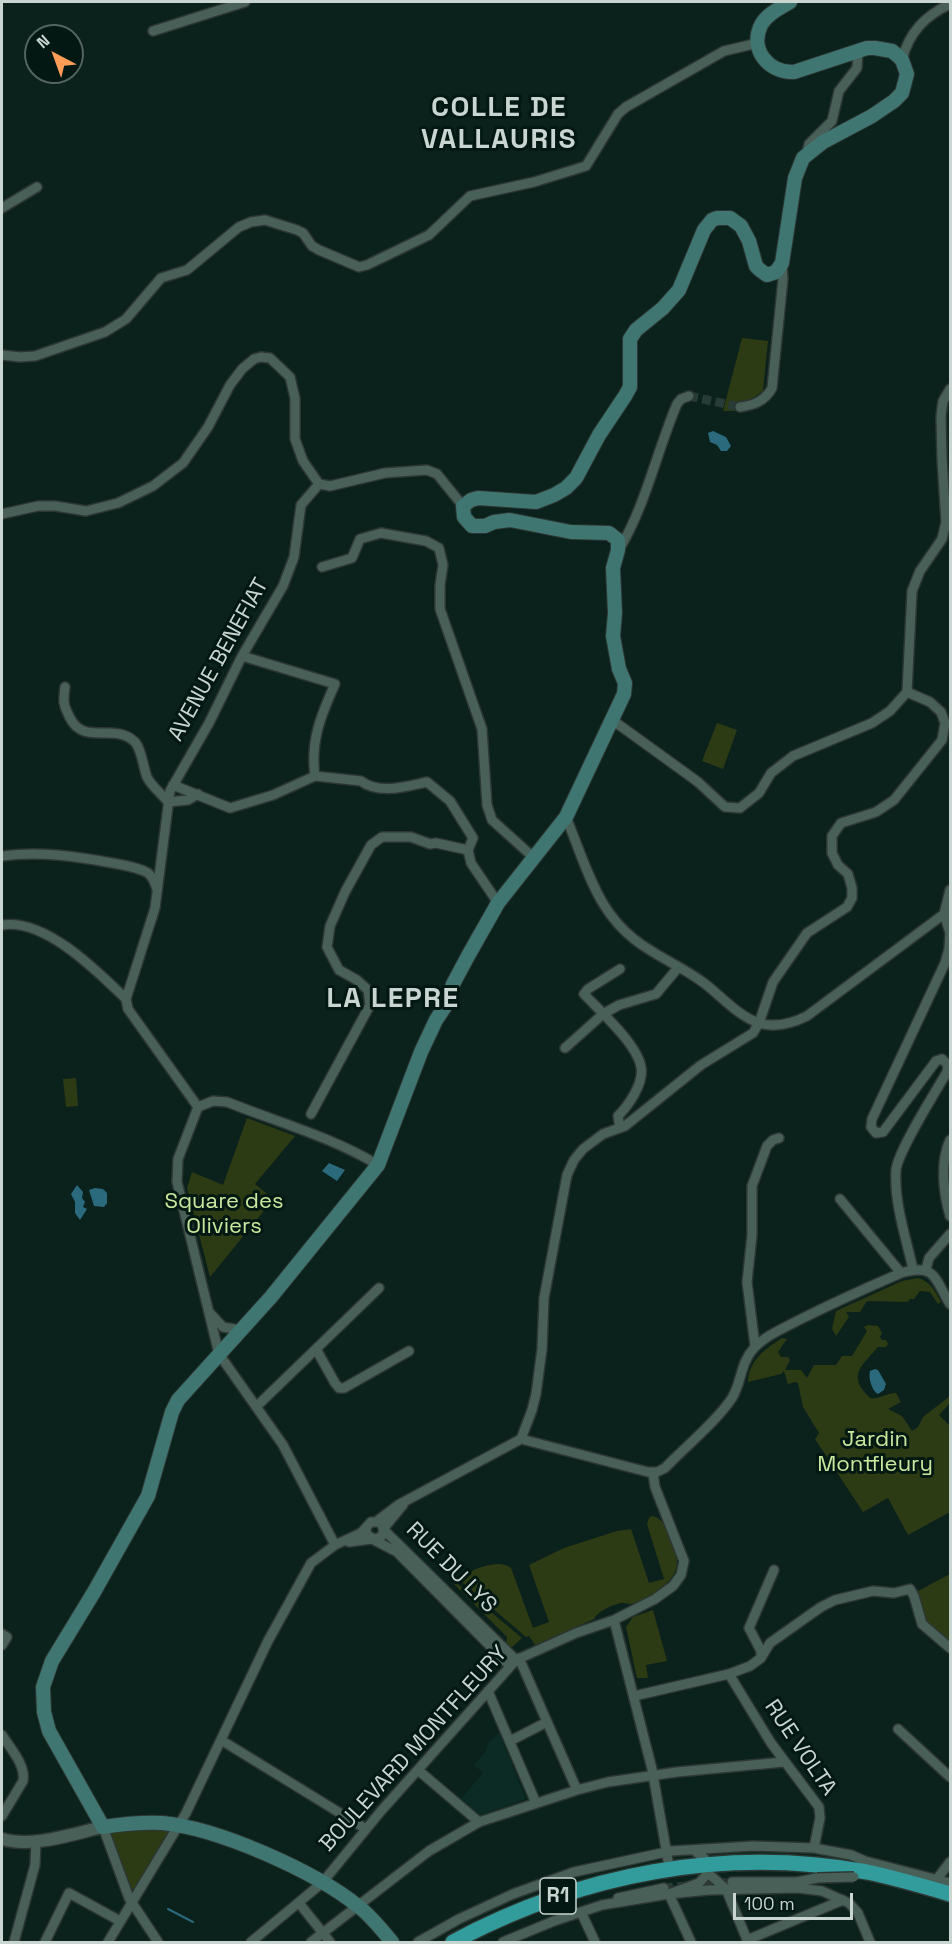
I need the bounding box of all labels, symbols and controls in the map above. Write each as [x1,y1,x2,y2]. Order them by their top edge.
north arrow [24,24,84,84]
text: N [32,30,54,53]
district label: COLLE DE VALLAURIS [421,91,577,157]
street label: AVENUE BENEFIAT [163,574,275,746]
district label: LA LEPRE [327,982,459,1016]
park label: Square des Oliviers [164,1189,284,1240]
park label: Jardin Montfleury [817,1427,933,1478]
street label: RUE DU LYS [400,1517,502,1619]
street label: BOULEVARD MONTFLEURY [315,1641,513,1857]
street label: RUE VOLTA [758,1695,842,1801]
road number: R1 [540,1878,576,1914]
scale bar [736,1881,856,1919]
text: 100 m [744,1892,795,1915]

